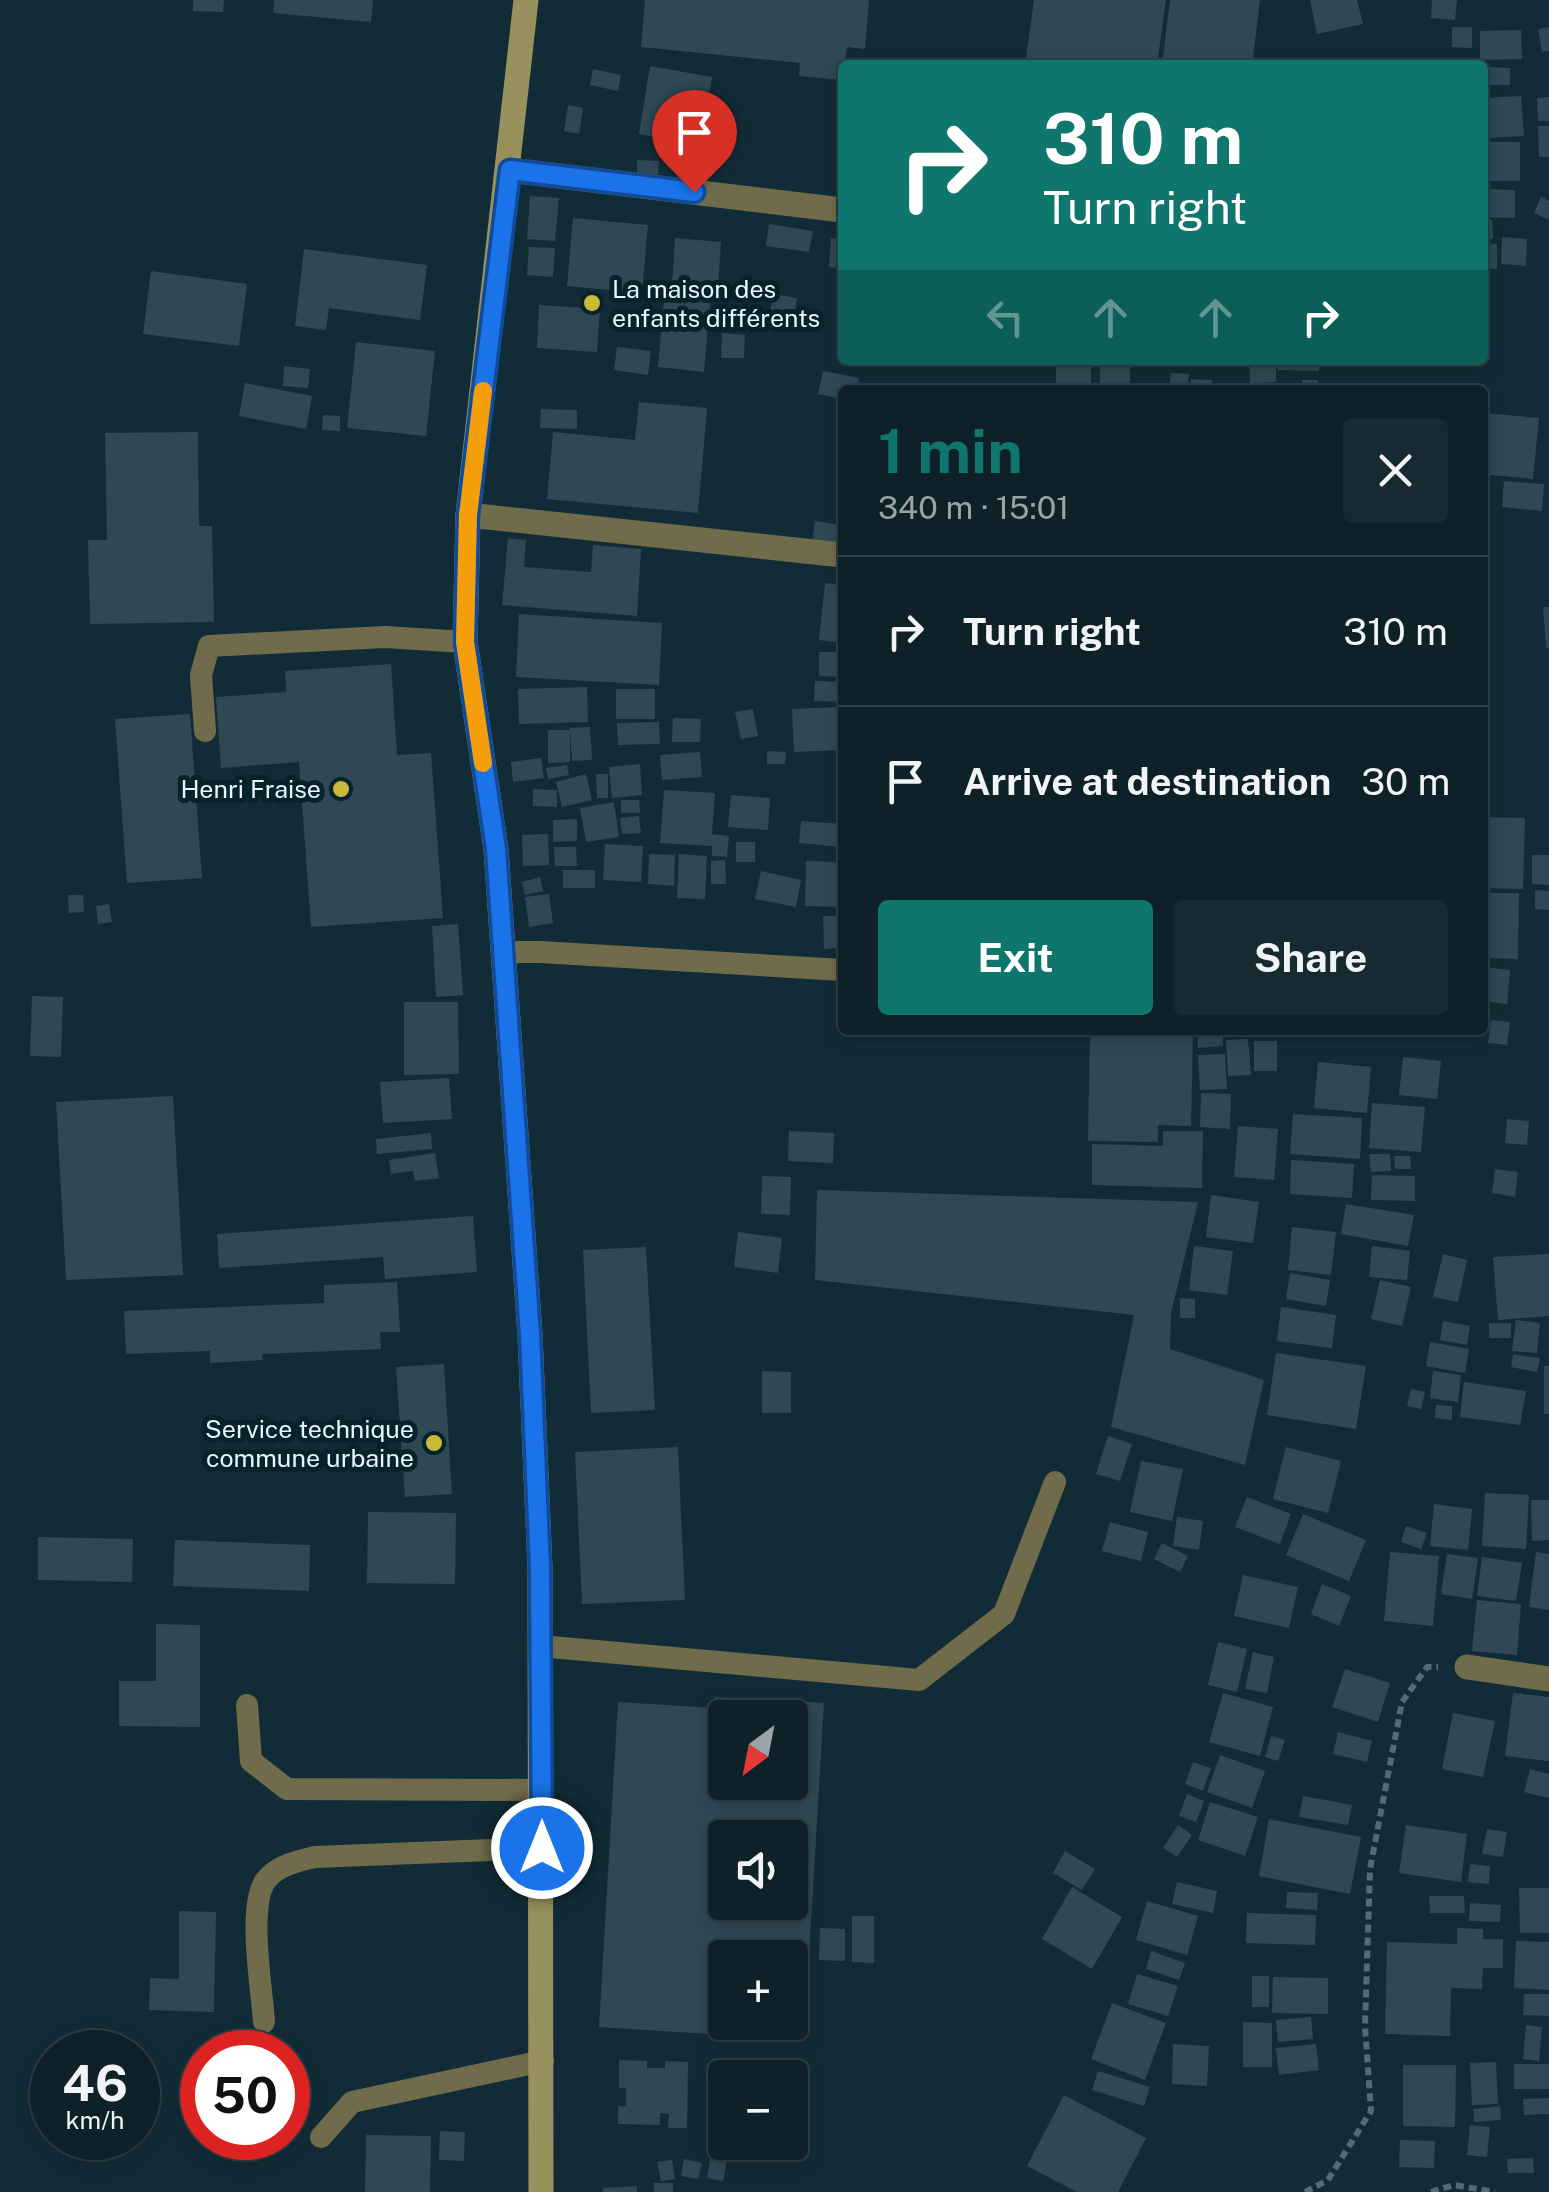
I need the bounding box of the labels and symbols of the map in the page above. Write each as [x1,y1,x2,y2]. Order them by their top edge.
pin [652,90,737,193]
place label: La maison des enfants différents [612,274,820,333]
marker: La maison des enfants différents [581,292,603,314]
place label: Henri Fraise [180,774,321,804]
marker: Henri Fraise [330,778,352,800]
place label: Service technique commune urbaine [205,1414,414,1473]
marker: Service technique commune urbaine [423,1432,445,1454]
north arrow [708,1700,808,1800]
position arrow [490,1796,594,1900]
speed limit sign: 50 [180,2030,310,2160]

